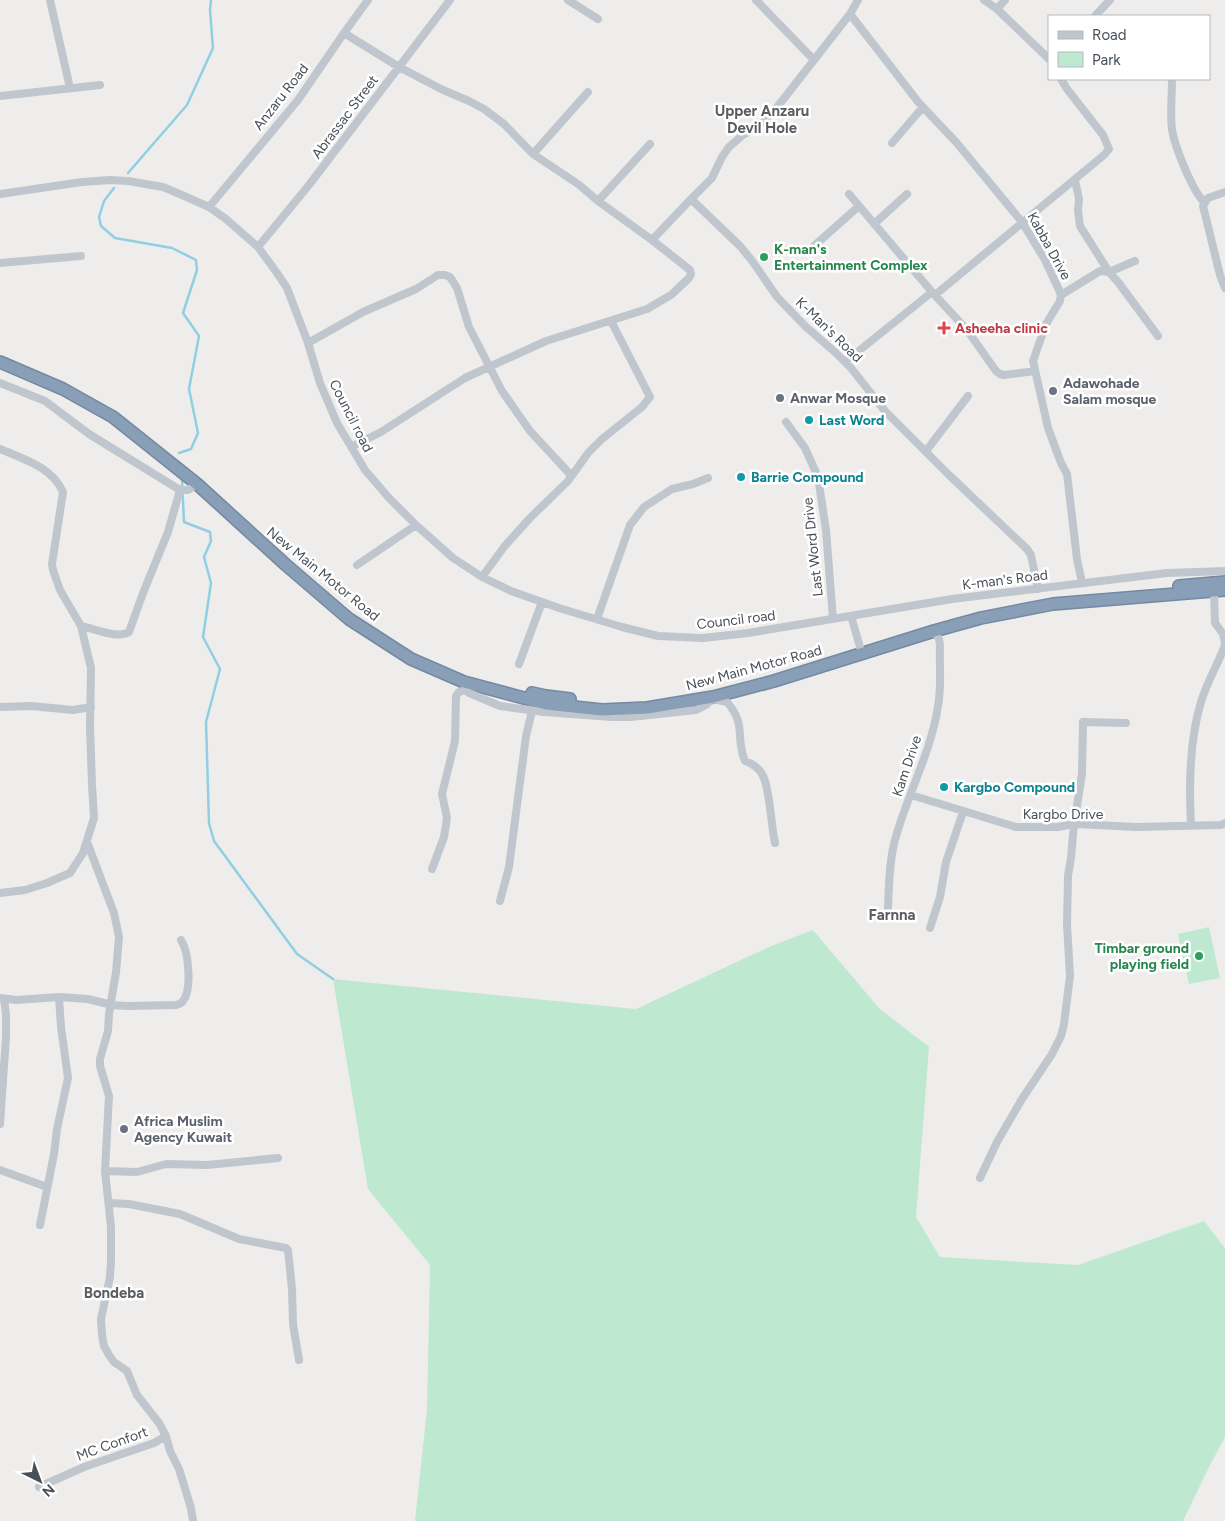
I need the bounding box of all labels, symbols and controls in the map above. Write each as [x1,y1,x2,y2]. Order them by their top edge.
legend [1048,15,1210,80]
text: Road [1092,26,1127,44]
text: Park [1092,51,1121,69]
street label: Anzaru Road [250,60,312,134]
street label: Abrassac Street [308,72,382,162]
district label: Upper Anzaru Devil Hole [715,102,809,137]
street label: Kabba Drive [1023,209,1075,283]
place label: K-man's Entertainment Complex [774,241,928,274]
marker: K-man's Entertainment Complex [758,251,770,263]
street label: K-Man's Road [792,294,866,366]
place label: Asheeha clinic [955,320,1048,337]
marker: Asheeha clinic [937,321,951,335]
place label: Adawohade Salam mosque [1063,375,1157,408]
street label: Council road [325,377,377,455]
marker: Adawohade Salam mosque [1047,385,1059,397]
place label: Anwar Mosque [790,390,886,407]
marker: Anwar Mosque [774,392,786,404]
place label: Last Word [819,412,884,429]
marker: Last Word [803,414,815,426]
place label: Barrie Compound [751,469,864,486]
marker: Barrie Compound [735,471,747,483]
street label: Last Word Drive [799,496,827,597]
street label: New Main Motor Road [263,523,383,625]
street label: K-man's Road [961,566,1049,594]
street label: Council road [696,607,776,633]
street label: New Main Motor Road [684,642,824,694]
street label: Kam Drive [889,733,925,799]
place label: Kargbo Compound [954,779,1075,796]
marker: Kargbo Compound [938,781,950,793]
street label: Kargbo Drive [1023,806,1104,823]
district label: Farnna [869,906,915,924]
place label: Timbar ground playing field [1094,940,1189,973]
marker: Timbar ground playing field [1193,950,1205,962]
place label: Africa Muslim Agency Kuwait [134,1113,232,1146]
marker: Africa Muslim Agency Kuwait [118,1123,130,1135]
district label: Bondeba [84,1284,144,1302]
street label: MC Confort [74,1423,150,1465]
north arrow [15,1456,65,1506]
text: N [39,1480,58,1500]

